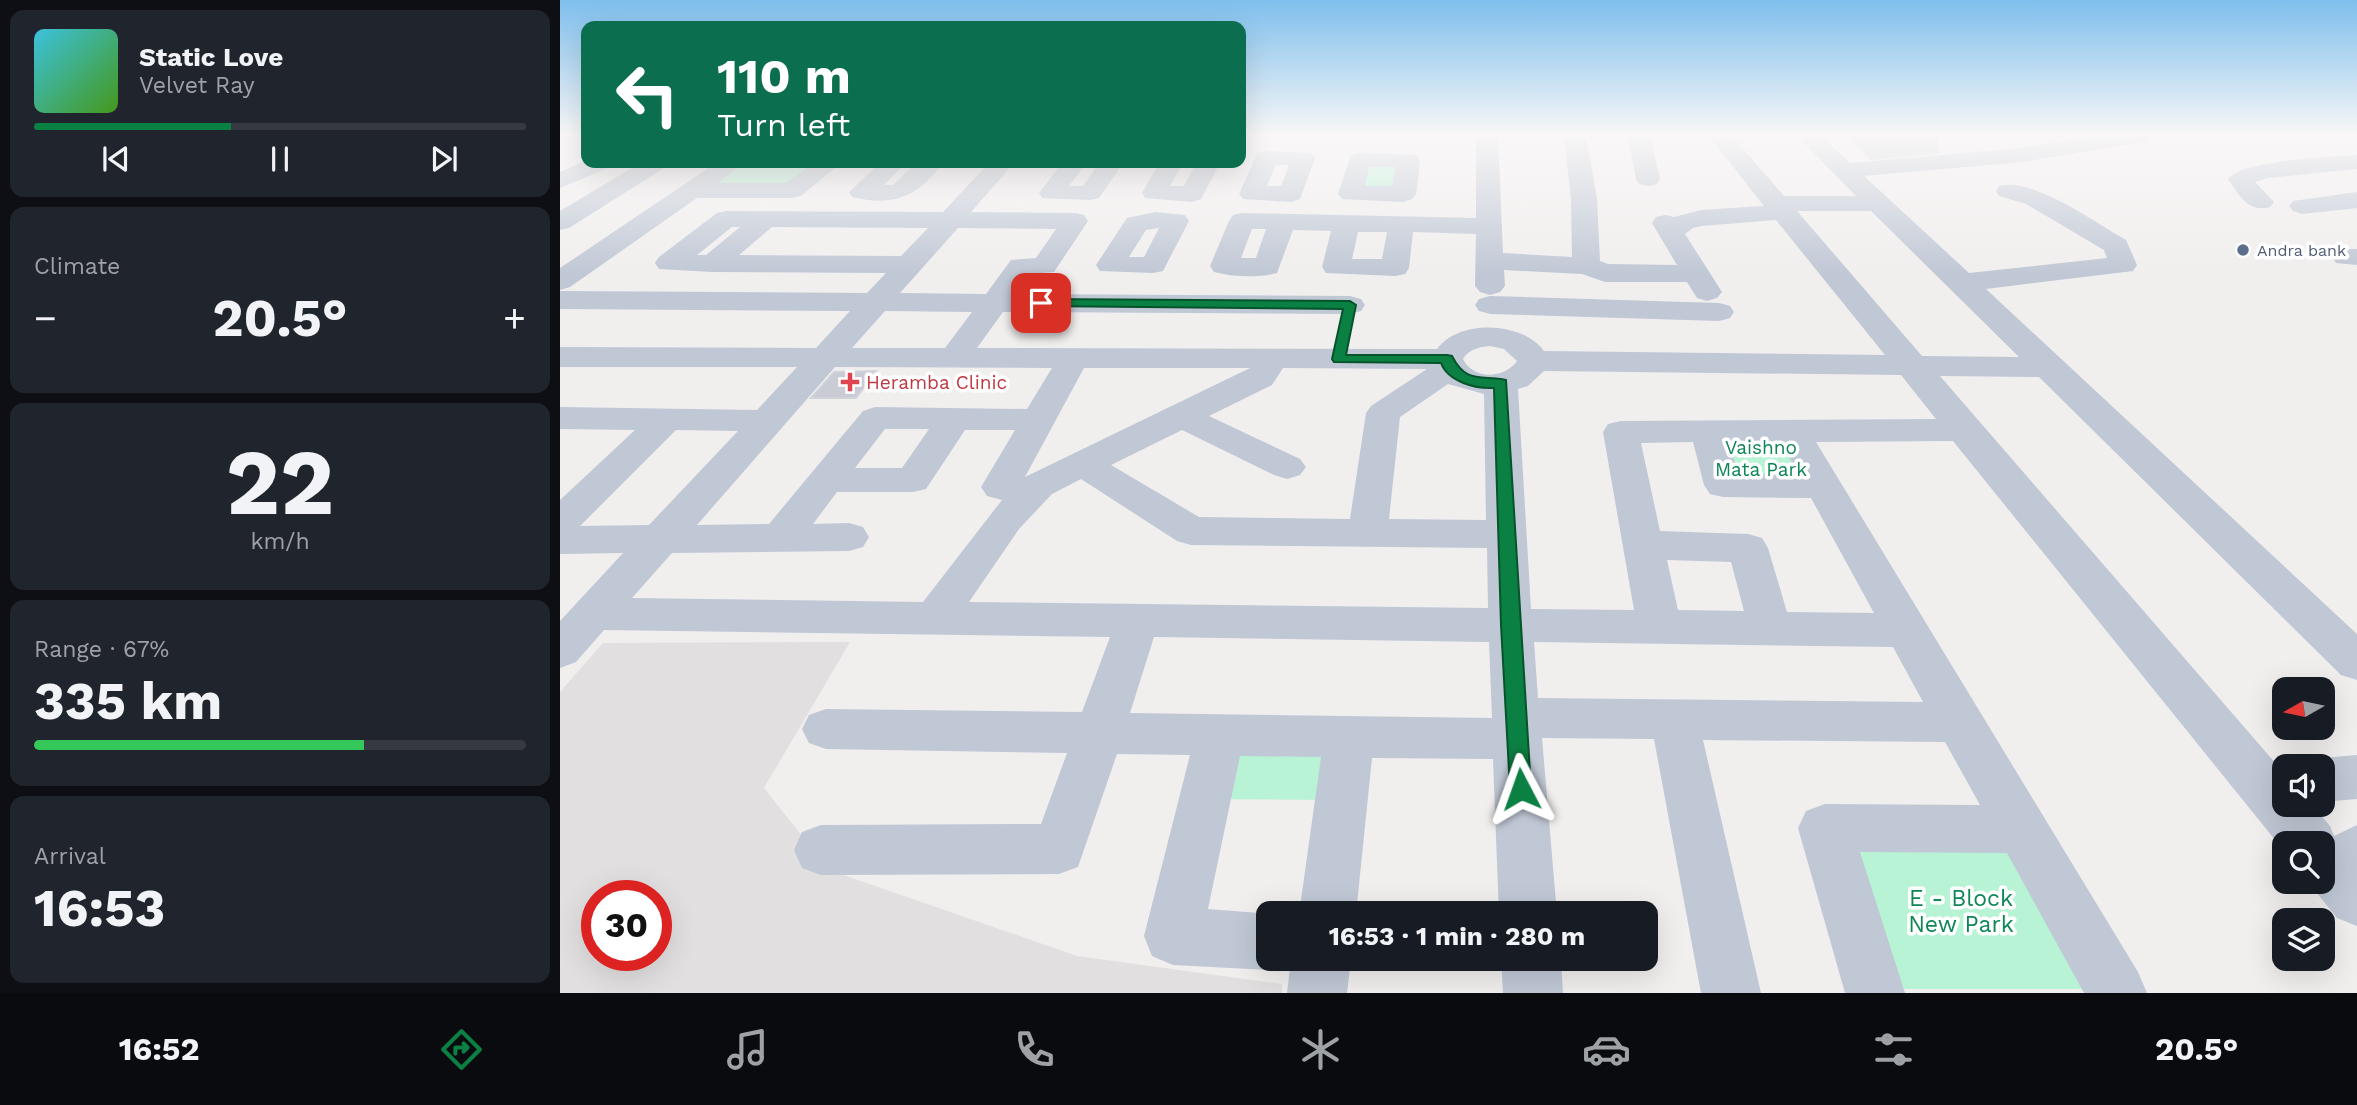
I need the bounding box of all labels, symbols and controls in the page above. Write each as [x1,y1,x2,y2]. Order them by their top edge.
text: Static Love [139,42,283,72]
text: 110 m [717,47,851,105]
icon: left [602,49,693,140]
text: Velvet Ray [139,72,255,99]
text: Turn left [717,106,850,144]
icon: previous [97,140,135,178]
icon: pause [261,140,299,178]
icon: next [425,140,463,178]
place label: Andra bank [2257,241,2346,260]
marker: Andra bank [2235,242,2251,258]
text: Climate [34,253,120,280]
pin [1011,273,1071,333]
icon: arrive [1022,284,1060,322]
text: 20.5° [212,288,348,349]
text: − [34,296,57,340]
text: + [503,296,526,340]
place label: Heramba Clinic [866,371,1007,394]
marker: Heramba Clinic [840,372,860,392]
text: 22 [226,429,334,536]
park label: Vaishno Mata Park [1715,436,1807,481]
text: km/h [250,528,310,555]
text: Range · 67% [34,636,169,663]
text: 335 km [34,671,222,732]
north arrow [2272,677,2334,740]
map controls [2272,677,2335,971]
position arrow [1484,752,1558,826]
button: sound [2272,754,2335,817]
button: search [2272,831,2335,894]
text: Arrival [34,843,106,870]
text: 16:53 [34,878,165,939]
speed limit sign: 30 [581,880,672,971]
park label: E - Block New Park [1908,885,2014,938]
button: layers [2272,908,2335,971]
text: 16:53 · 1 min · 280 m [1329,921,1585,951]
icon: directions [437,1025,486,1074]
icon: music [723,1025,772,1074]
icon: phone [1010,1025,1059,1074]
icon: climate [1296,1025,1345,1074]
icon: car [1582,1025,1631,1074]
icon: filters [1869,1025,1918,1074]
text: 16:52 [119,1030,200,1068]
text: 20.5° [2155,1030,2238,1068]

